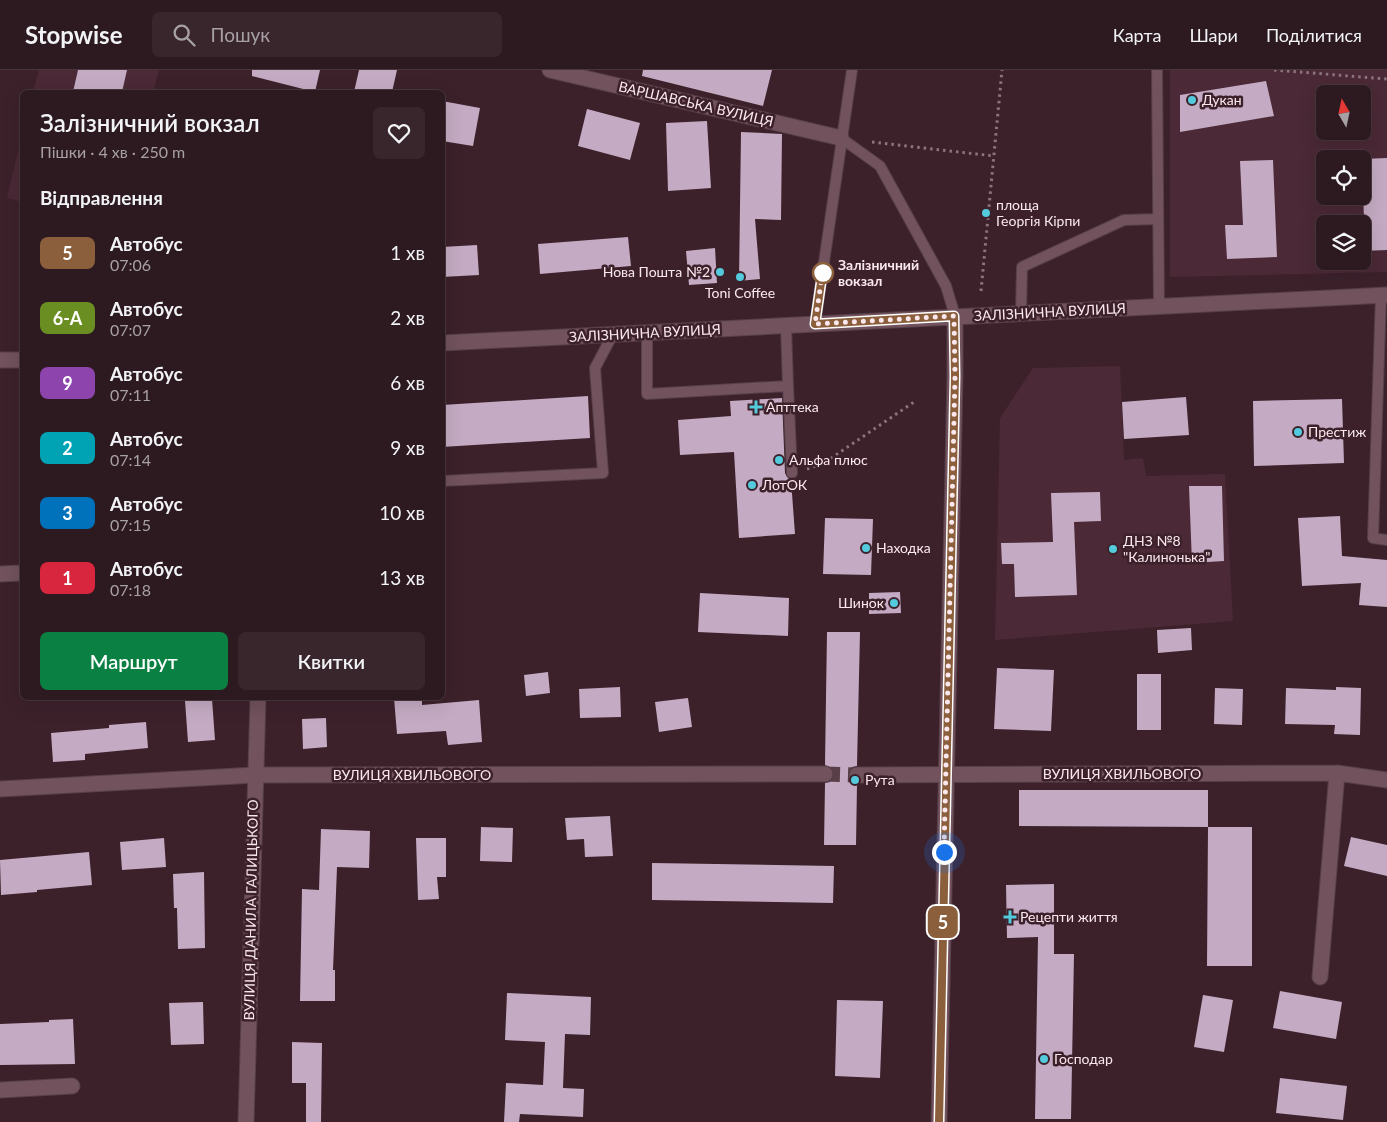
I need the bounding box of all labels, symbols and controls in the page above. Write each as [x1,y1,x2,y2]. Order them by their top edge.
search box [152,12,502,57]
text: Stopwise [25,20,122,49]
icon: search [170,21,198,49]
text: Пошук [210,23,270,46]
text: Карта [1113,24,1161,46]
text: Шари [1189,24,1238,46]
text: Поділитися [1266,24,1362,46]
street label: ВАРШАВСЬКА ВУЛИЦЯ [617,77,775,130]
north arrow [1316,85,1371,140]
map controls [1316,85,1371,270]
place label: Дукан [1202,91,1242,108]
marker: Дукан [1186,94,1198,106]
button: heart [373,107,425,159]
text: Залізничний вокзал [40,108,260,137]
text: Пішки · 4 хв · 250 m [40,142,185,161]
button: locate [1316,150,1371,205]
text: Відправлення [40,186,163,209]
place label: площа Георгія Кірпи [996,196,1080,229]
marker: площа Георгія Кірпи [980,207,992,219]
button: layers [1316,215,1371,270]
text: Автобус [110,232,183,255]
text: 1 хв [390,241,425,264]
text: 5 [62,242,73,264]
text: 07:06 [110,255,151,274]
place label: Залізничний вокзал [838,256,919,289]
marker: Залізничний вокзал [812,262,834,284]
place label: Нова Пошта №2 [603,263,710,280]
marker: Нова Пошта №2 [714,266,726,278]
marker: Toni Coffee [734,271,746,283]
place label: Toni Coffee [705,284,775,301]
text: Автобус [110,297,183,320]
street label: ЗАЛІЗНИЧНА ВУЛИЦЯ [974,299,1126,324]
text: 2 хв [390,306,425,329]
text: 6-А [53,307,82,329]
text: 07:07 [110,320,151,339]
street label: ЗАЛІЗНИЧНА ВУЛИЦЯ [569,320,721,345]
text: Автобус [110,362,183,385]
text: 6 хв [390,371,425,394]
text: 9 [62,372,73,394]
text: 07:11 [110,385,151,404]
place label: Апттека [766,398,819,415]
marker: Апттека [750,401,762,413]
place label: Престиж [1308,423,1366,440]
marker: Престиж [1292,426,1304,438]
text: Автобус [110,427,183,450]
text: 9 хв [390,436,425,459]
text: 2 [62,437,73,459]
text: 07:14 [110,450,151,469]
place label: Альфа плюс [789,451,868,468]
marker: Альфа плюс [773,454,785,466]
place label: ЛотОК [761,476,808,493]
marker: ЛотОК [746,479,758,491]
text: Автобус [110,492,183,515]
text: 10 хв [379,501,425,524]
text: 3 [62,502,73,524]
text: 07:15 [110,515,151,534]
place label: ДНЗ №8 "Калинонька" [1123,532,1210,565]
place label: Находка [876,539,931,556]
marker: Находка [860,542,872,554]
marker: ДНЗ №8 "Калинонька" [1107,543,1119,555]
text: Автобус [110,557,183,580]
text: 13 хв [379,566,425,589]
text: 1 [62,567,73,589]
text: 07:18 [110,580,151,599]
place label: Шинок [838,594,885,611]
marker: Шинок [888,597,900,609]
button: Маршрут [40,632,228,690]
button: Квитки [238,632,425,690]
street label: ВУЛИЦЯ ХВИЛЬОВОГО [1043,765,1201,782]
street label: ВУЛИЦЯ ХВИЛЬОВОГО [333,766,491,783]
place label: Рута [865,771,895,788]
marker: Рута [849,774,861,786]
street label: ВУЛИЦЯ ДАНИЛА ГАЛИЦЬКОГО [240,799,261,1021]
your location [932,840,957,865]
line badge: 5 [927,906,959,938]
place label: Рецепти життя [1020,908,1118,925]
text: 5 [938,911,948,933]
marker: Рецепти життя [1004,911,1016,923]
place label: Господар [1054,1050,1113,1067]
marker: Господар [1038,1053,1050,1065]

